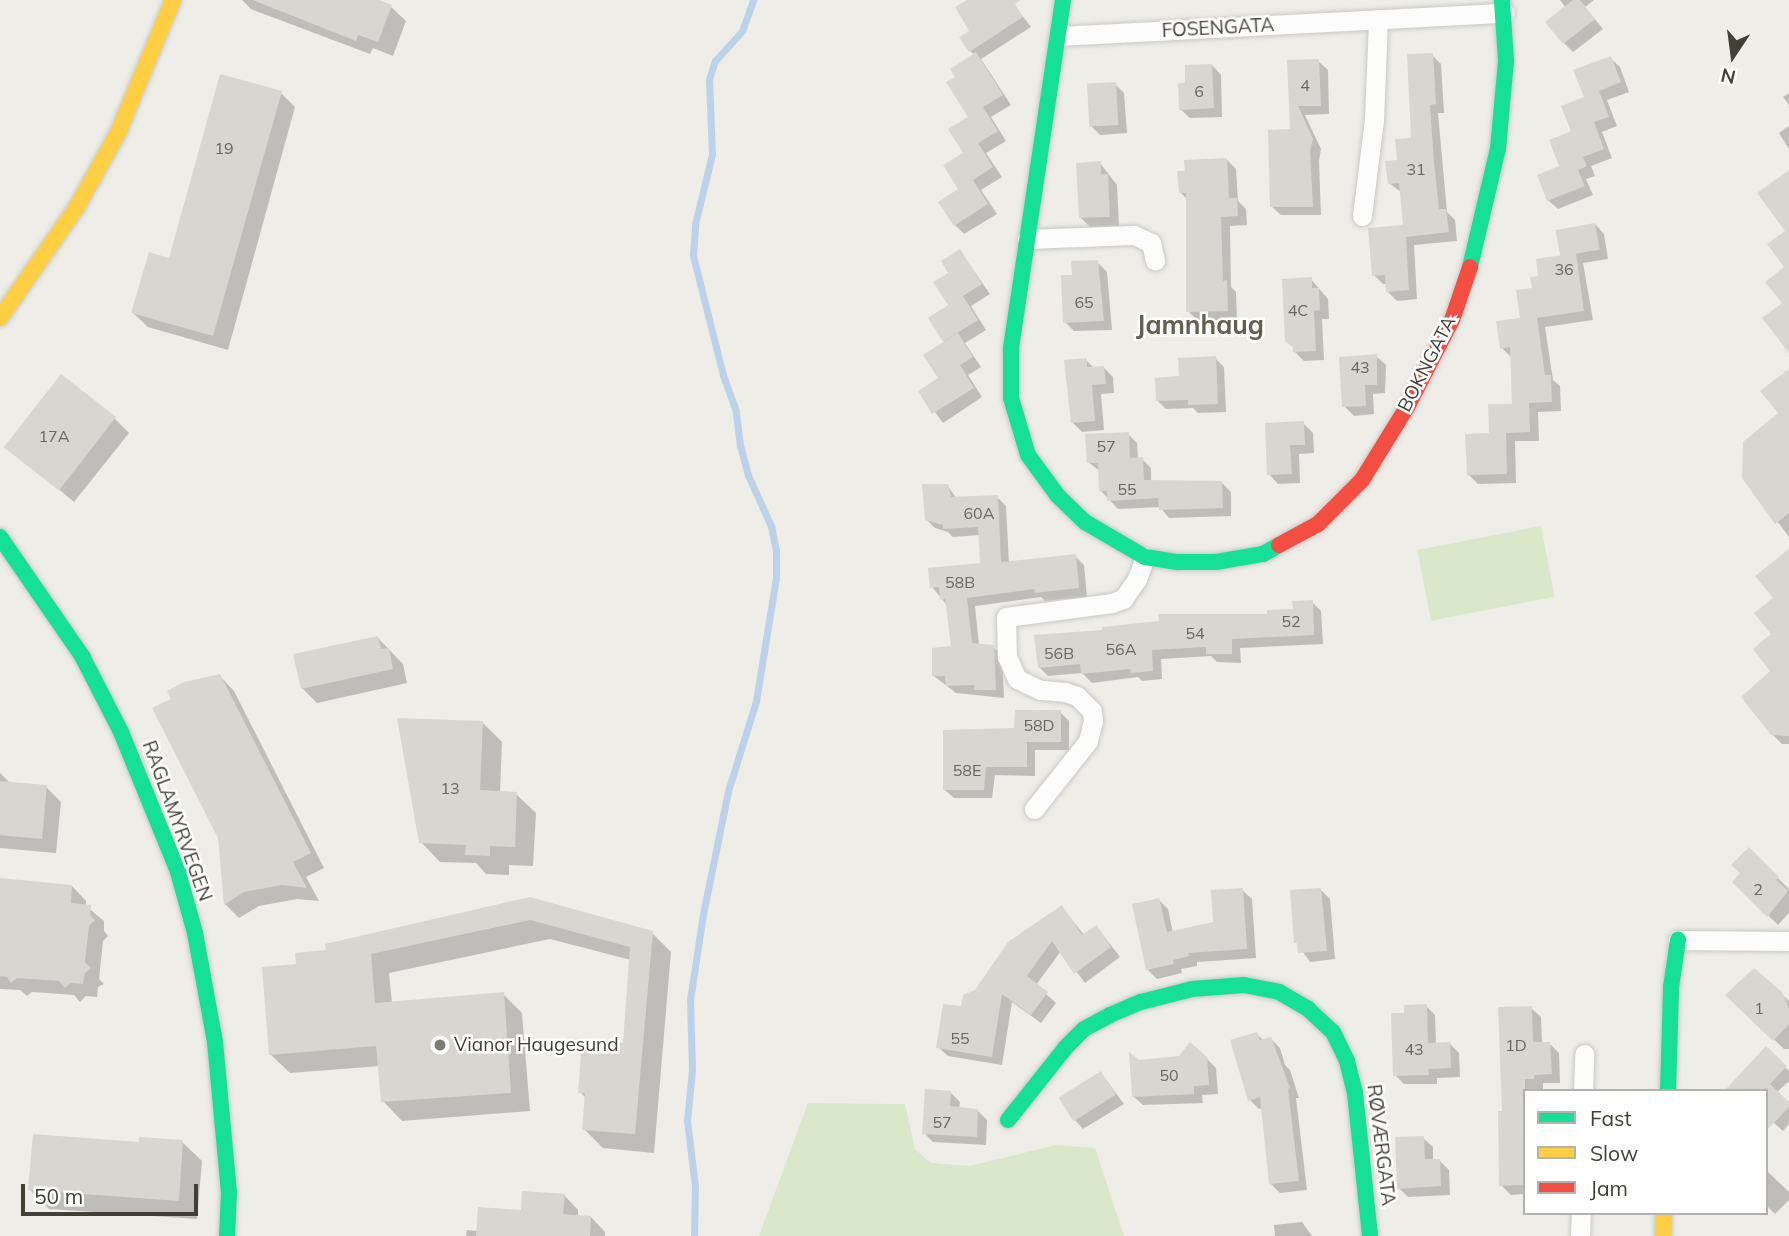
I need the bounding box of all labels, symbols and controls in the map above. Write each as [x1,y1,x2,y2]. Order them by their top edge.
street label: FOSENGATA [1161,14,1275,42]
north arrow [1698,21,1768,91]
text: N [1719,63,1738,90]
house number: 4 [1300,75,1310,95]
house number: 6 [1194,81,1204,101]
house number: 19 [214,138,234,158]
house number: 31 [1406,159,1426,179]
house number: 36 [1554,259,1574,279]
house number: 65 [1074,292,1094,312]
house number: 4C [1288,300,1308,320]
district label: Jamnhaug [1136,309,1264,341]
street label: BOKNGATA [1393,312,1461,416]
house number: 43 [1350,357,1370,377]
house number: 17A [39,426,69,446]
house number: 57 [1096,436,1116,456]
house number: 55 [1117,479,1137,499]
house number: 60A [964,503,994,523]
house number: 58B [945,572,975,592]
house number: 52 [1281,611,1301,631]
house number: 54 [1185,623,1205,643]
house number: 56A [1106,639,1136,659]
house number: 56B [1044,643,1074,663]
house number: 58D [1023,715,1055,735]
street label: RAGLAMYRVEGEN [137,738,217,904]
house number: 58E [953,760,981,780]
house number: 13 [440,778,460,798]
house number: 2 [1753,879,1763,899]
house number: 1 [1754,998,1764,1018]
house number: 55 [950,1028,970,1048]
place label: Vianor Haugesund [454,1034,619,1056]
house number: 1D [1505,1035,1527,1055]
marker: Vianor Haugesund [432,1037,448,1053]
house number: 43 [1404,1039,1424,1059]
house number: 50 [1159,1065,1179,1085]
street label: RØVÆRGATA [1362,1083,1400,1207]
legend [1523,1089,1768,1215]
text: Fast [1590,1105,1632,1131]
house number: 57 [932,1112,952,1132]
text: Slow [1590,1140,1638,1166]
scale bar [24,1170,201,1214]
text: Jam [1590,1175,1628,1201]
text: 50 m [34,1183,83,1209]

